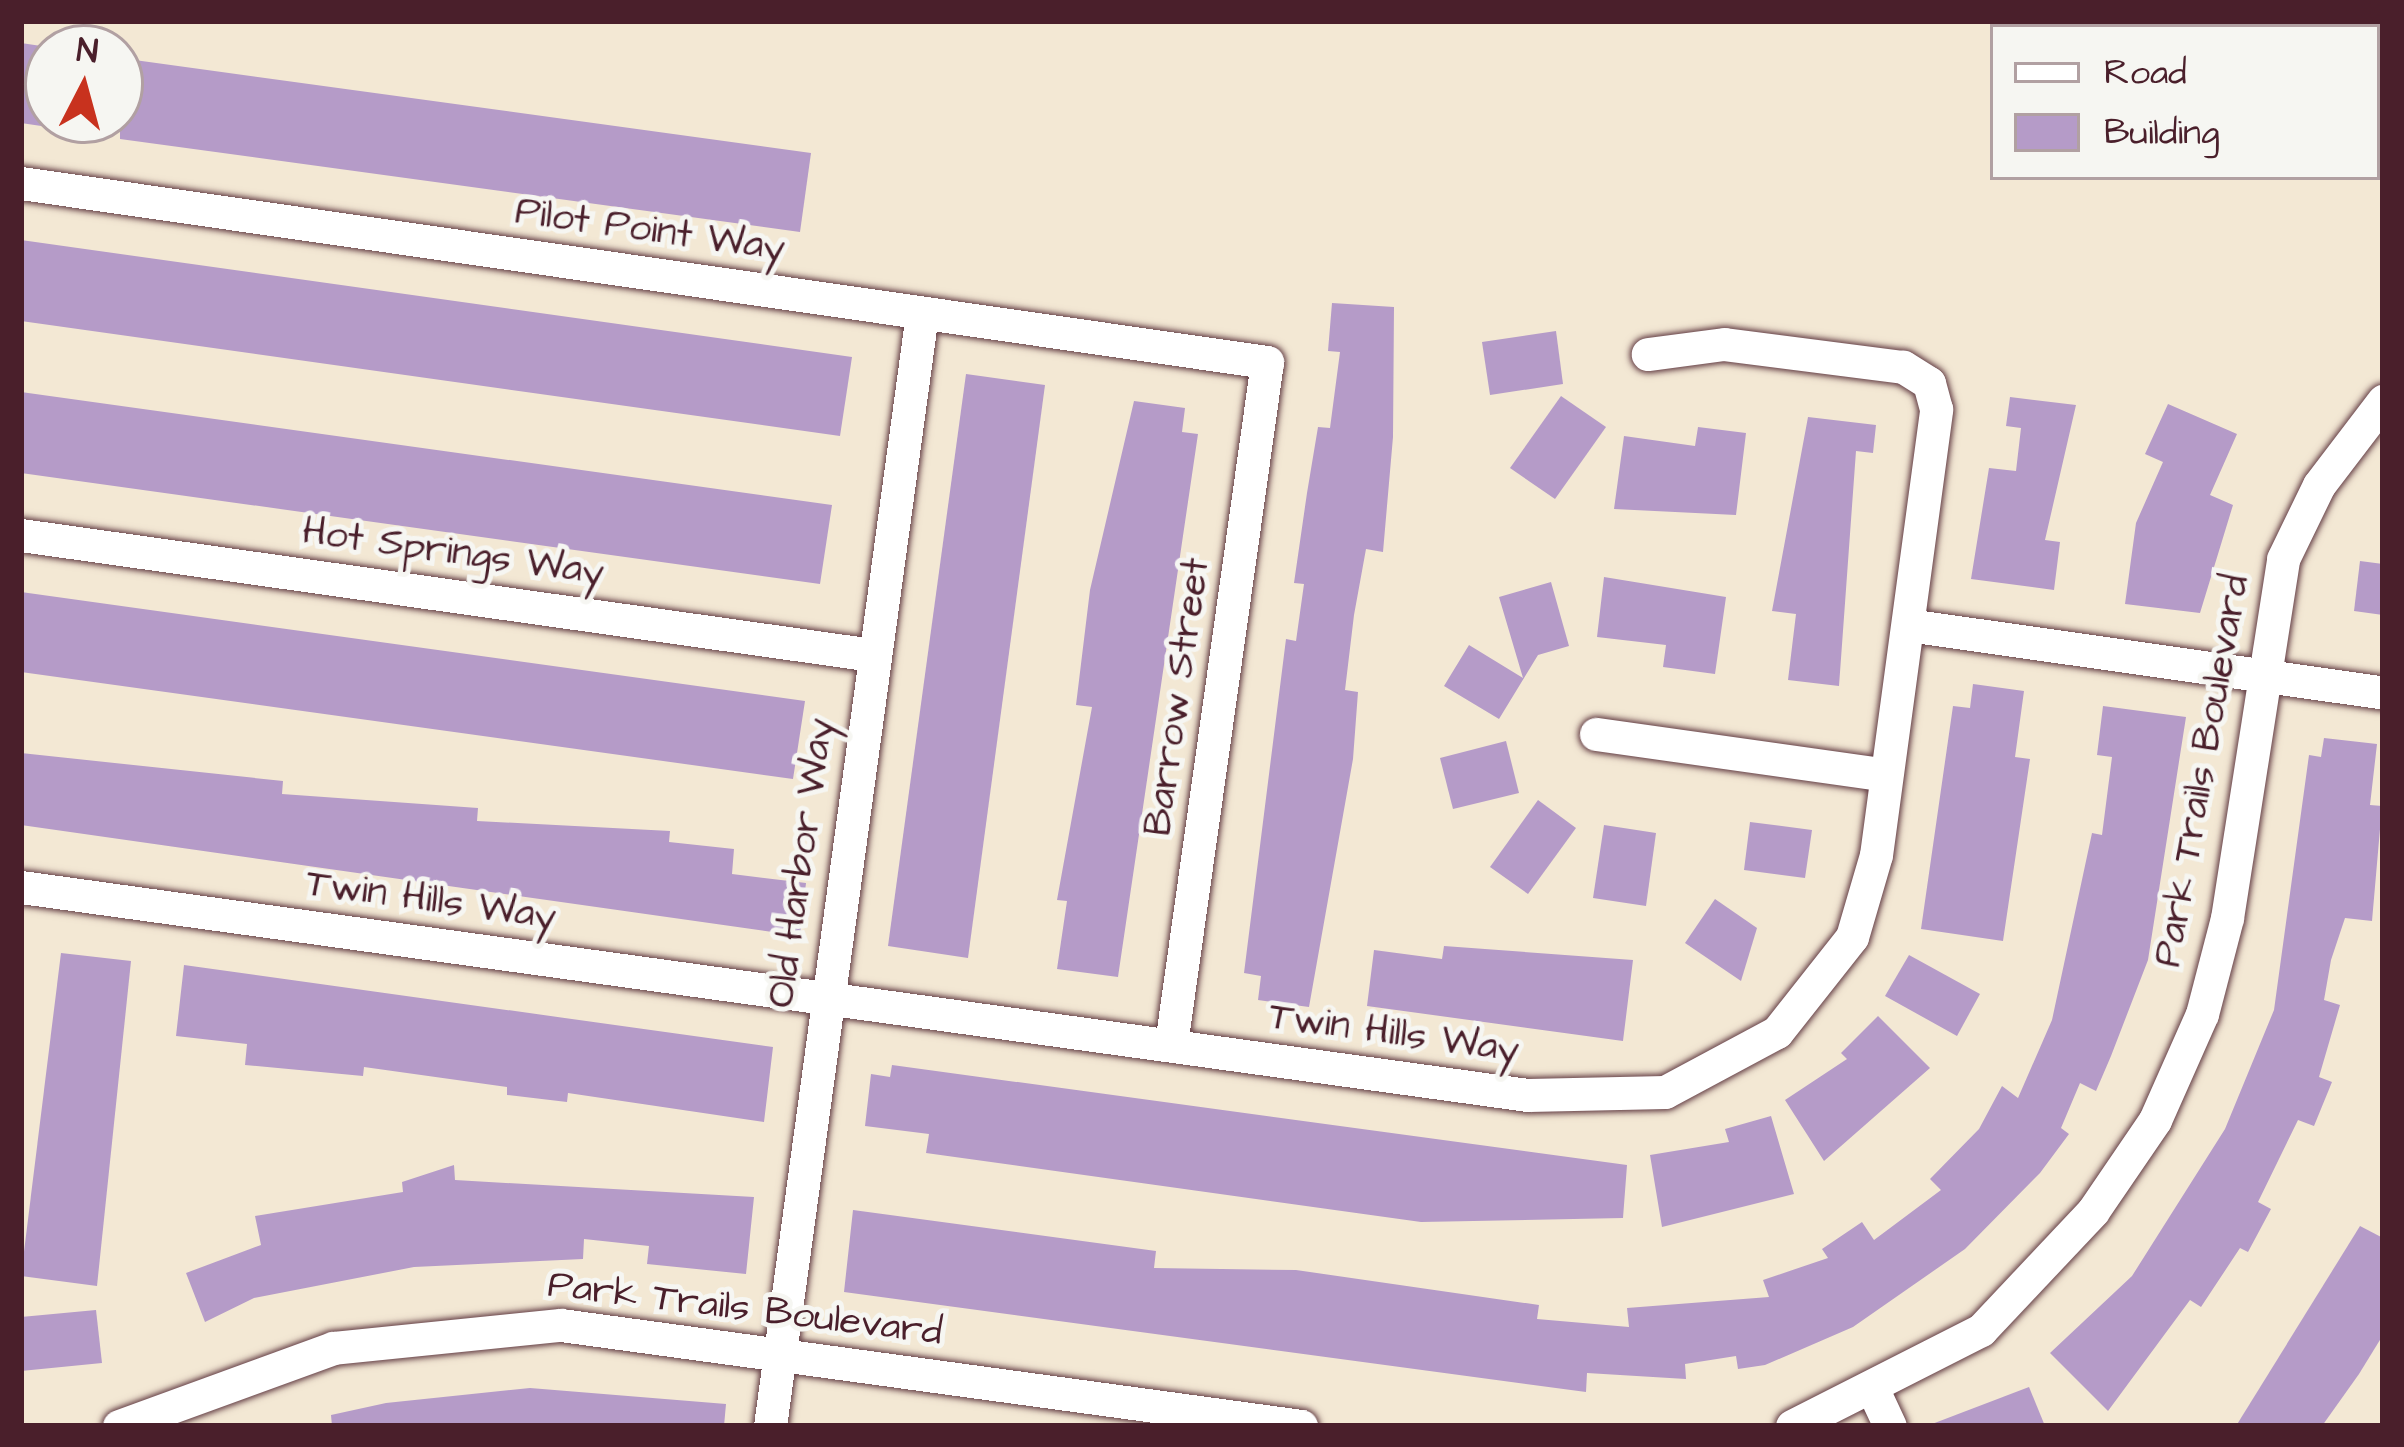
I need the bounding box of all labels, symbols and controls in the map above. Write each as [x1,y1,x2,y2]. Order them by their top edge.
north arrow [24,24,144,144]
legend [1990,24,2380,180]
text: N [75,27,100,75]
text: Road [2104,47,2187,98]
text: Building [2104,107,2219,158]
street label: Pilot Point Way [512,189,788,273]
street label: Hot Springs Way [299,509,607,597]
street label: Barrow Street [1135,555,1221,839]
street label: Park Trails Boulevard [2145,571,2261,971]
street label: Old Harbor Way [759,715,845,1011]
street label: Twin Hills Way [303,860,559,942]
street label: Twin Hills Way [1266,993,1522,1075]
street label: Park Trails Boulevard [545,1262,945,1356]

